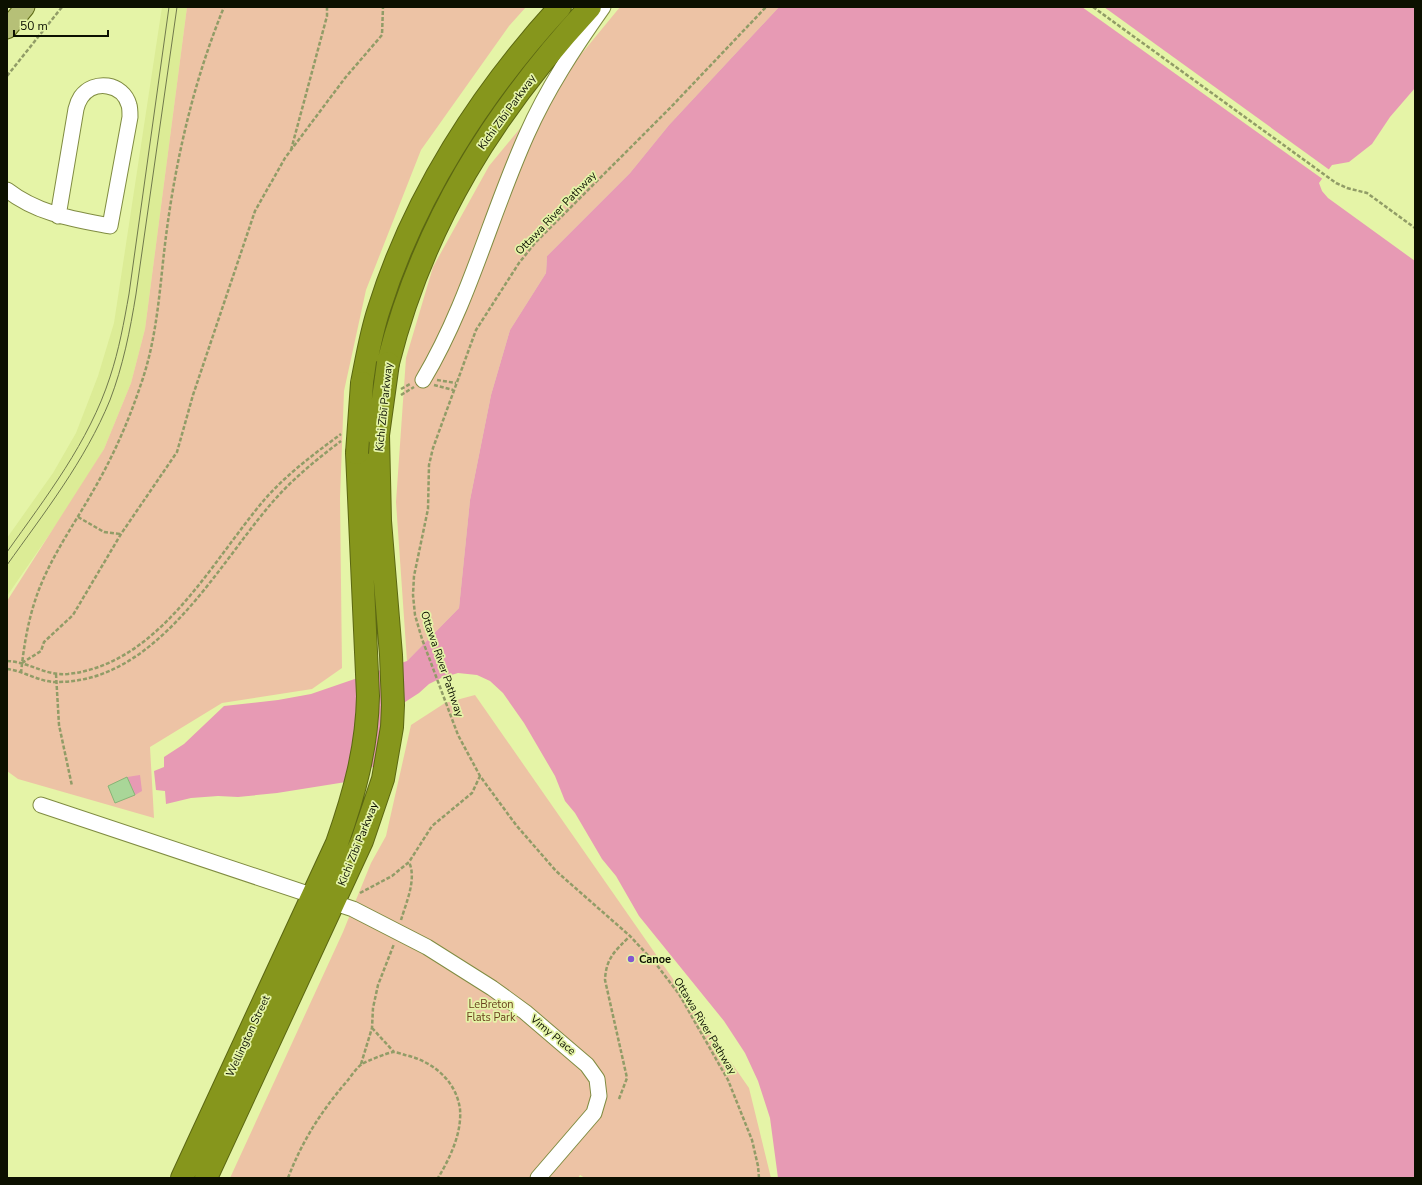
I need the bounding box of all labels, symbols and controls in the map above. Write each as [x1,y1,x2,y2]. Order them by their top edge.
scale bar [14,12,108,38]
text: 50 m [20,18,48,34]
street label: Kichi Zībī Parkway [475,71,540,153]
street label: Ottawa River Pathway [512,168,600,258]
street label: Kichi Zībī Parkway [372,361,396,452]
street label: Ottawa River Pathway [417,609,467,719]
street label: Kichi Zībī Parkway [334,799,382,888]
place label: Canoe [639,952,671,967]
marker: Canoe [626,954,636,964]
street label: Ottawa River Pathway [670,975,740,1078]
street label: Wellington Street [223,993,273,1079]
park label: LeBreton Flats Park [466,997,516,1025]
street label: Vimy Place [526,1011,579,1058]

